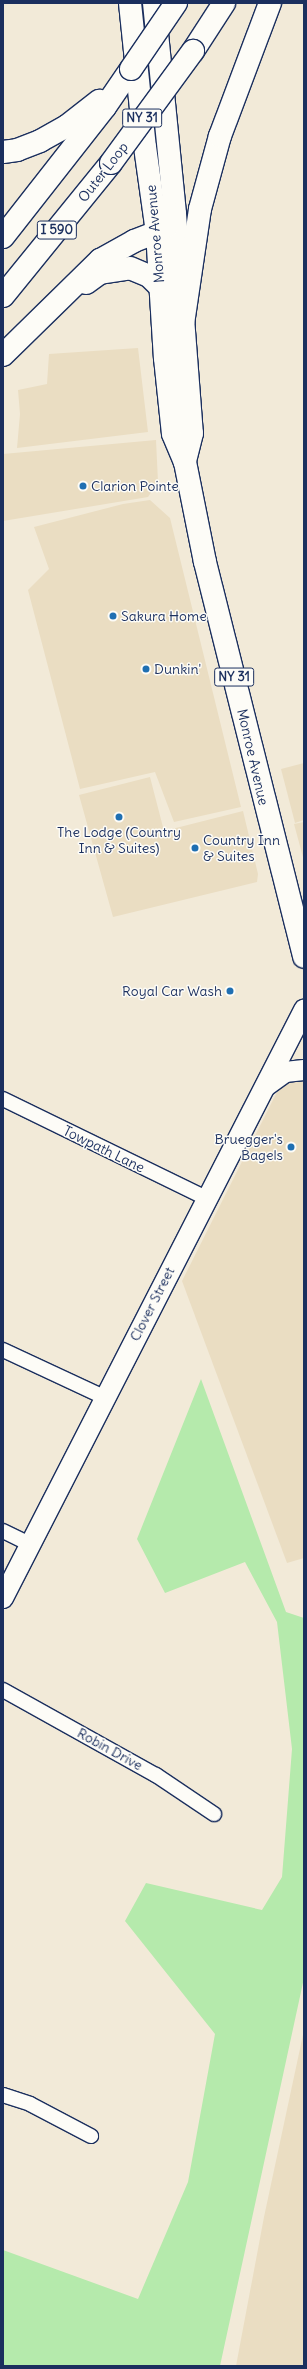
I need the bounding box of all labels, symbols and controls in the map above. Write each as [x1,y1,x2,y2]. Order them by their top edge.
road number: NY 31 [122,107,162,129]
street label: Outer Loop [74,139,132,205]
street label: Monroe Avenue [142,184,168,284]
road number: I 590 [36,219,78,241]
place label: Clarion Pointe [91,478,179,494]
marker: Clarion Pointe [78,481,88,491]
place label: Sakura Home [121,608,207,624]
marker: Sakura Home [108,611,118,621]
place label: Dunkin' [154,661,201,677]
marker: Dunkin' [141,664,151,674]
road number: NY 31 [214,666,254,688]
street label: Monroe Avenue [234,707,272,807]
marker: The Lodge (Country Inn & Suites) [114,812,124,822]
place label: The Lodge (Country Inn & Suites) [57,824,181,856]
place label: Country Inn & Suites [203,832,280,864]
marker: Country Inn & Suites [190,843,200,853]
place label: Royal Car Wash [122,983,222,999]
marker: Royal Car Wash [225,986,235,996]
street label: Towpath Lane [61,1122,147,1176]
place label: Bruegger's Bagels [215,1131,283,1164]
marker: Bruegger's Bagels [286,1142,296,1152]
street label: Clover Street [126,1264,178,1344]
street label: Robin Drive [74,1724,146,1774]

